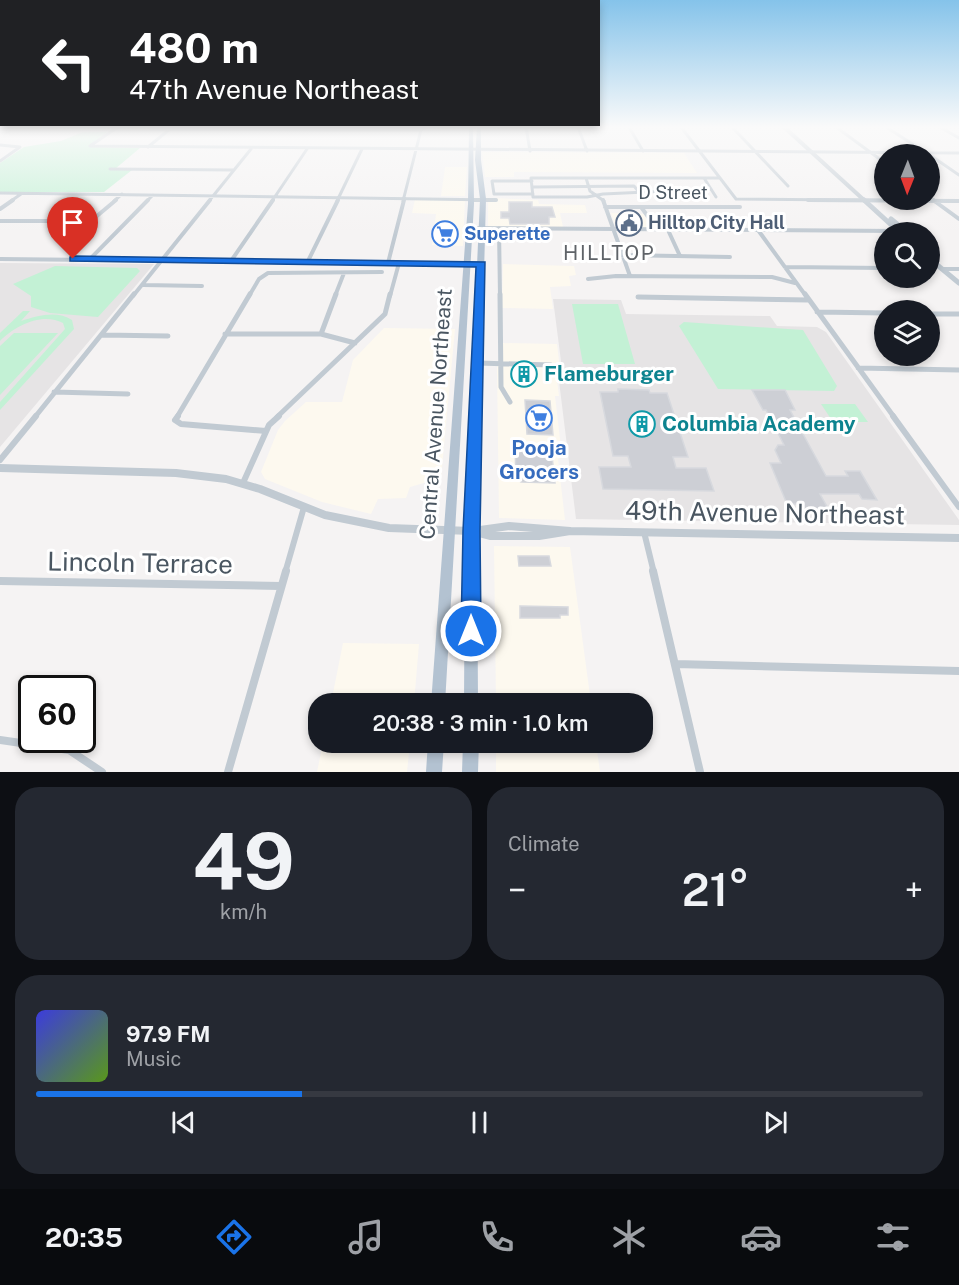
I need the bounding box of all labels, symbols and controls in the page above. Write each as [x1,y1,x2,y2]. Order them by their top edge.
text: 480 m [129,23,259,72]
icon: left [30,24,108,102]
text: 47th Avenue Northeast [129,73,419,105]
north arrow [874,144,940,210]
map controls [874,144,940,366]
street label: D Street [638,182,708,203]
pin [47,197,98,259]
icon: arrive [56,206,89,239]
public building icon: Hilltop City Hall [614,208,644,238]
place label: Hilltop City Hall [648,212,785,233]
supermarket icon: Superette [430,219,460,249]
button: search [874,222,940,288]
place label: Superette [464,223,550,244]
district label: HILLTOP [563,241,655,265]
street label: Central Avenue Northeast [414,288,457,540]
button: layers [874,300,940,366]
building icon: Flameburger [509,359,539,389]
place label: Flameburger [544,361,674,386]
supermarket icon: Pooja Grocers [524,403,554,433]
building icon: Columbia Academy [627,409,657,439]
place label: Columbia Academy [662,411,856,436]
place label: Pooja Grocers [499,435,579,484]
street label: 49th Avenue Northeast [625,495,905,530]
street label: Lincoln Terrace [47,545,233,580]
position arrow [439,599,503,663]
speed limit sign: 60 [18,675,96,753]
text: 20:38 · 3 min · 1.0 km [373,710,588,736]
text: 49 [192,815,295,907]
text: Climate [508,832,580,856]
text: 21° [682,863,749,916]
text: − [508,871,526,909]
text: + [905,871,923,909]
text: km/h [220,900,267,924]
text: 97.9 FM [126,1021,210,1047]
text: Music [126,1047,181,1071]
icon: previous [167,1106,200,1139]
icon: pause [463,1106,496,1139]
icon: next [759,1106,792,1139]
icon: directions [213,1216,255,1258]
icon: music [345,1216,387,1258]
icon: phone [476,1216,518,1258]
icon: climate [608,1216,650,1258]
icon: car [740,1216,782,1258]
icon: filters [872,1216,914,1258]
text: 20:35 [45,1221,123,1253]

